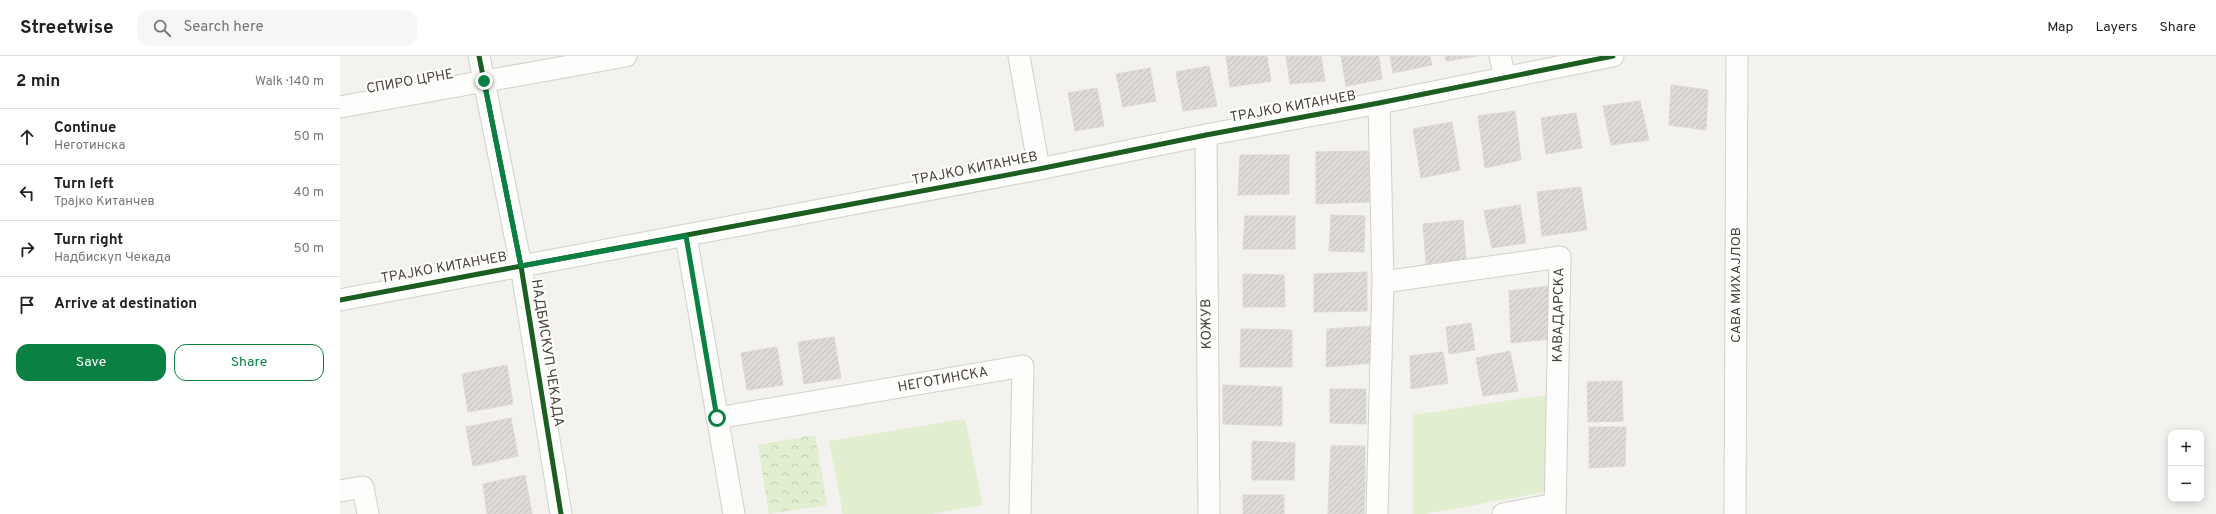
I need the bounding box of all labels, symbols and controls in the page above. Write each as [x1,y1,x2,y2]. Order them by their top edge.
search box [137,10,417,46]
text: Streetwise [20,16,113,40]
icon: search [151,17,173,39]
text: Search here [183,18,264,37]
text: Map [2047,19,2073,36]
text: Layers [2095,19,2137,36]
text: Share [2159,19,2196,36]
street label: СПИРО ЦРНЕ [365,66,455,98]
text: 2 min [16,71,60,93]
route end [475,72,493,90]
text: Walk · 140 m [255,74,324,90]
street label: ТРАЈКО КИТАНЧЕВ [1229,88,1357,126]
text: Continue [54,119,116,138]
icon: ahead [16,126,38,148]
text: 50 m [294,129,324,145]
text: Неготинска [54,138,125,154]
street label: ТРАЈКО КИТАНЧЕВ [911,148,1039,190]
text: Turn left [54,175,114,194]
icon: left [16,182,38,204]
text: 40 m [294,185,324,201]
text: Трајко Китанчев [54,194,155,210]
street label: САВА МИХАЈЛОВ [1728,227,1745,343]
text: Turn right [54,231,123,250]
icon: right [16,238,38,260]
text: 50 m [294,241,324,257]
street label: ТРАЈКО КИТАНЧЕВ [380,249,508,287]
text: Надбискуп Чекада [54,250,171,266]
street label: КАВАДАРСКА [1550,267,1568,363]
street label: НАДБИСКУП ЧЕКАДА [527,278,567,428]
icon: arrive [16,294,38,316]
text: Arrive at destination [54,295,197,314]
street label: КОЖУВ [1198,299,1216,349]
button: Save [16,344,166,381]
button: Share [174,344,324,381]
street label: НЕГОТИНСКА [897,364,989,396]
route start [708,409,726,427]
map controls [2168,430,2204,502]
button: + [2168,430,2204,466]
button: − [2168,466,2204,502]

